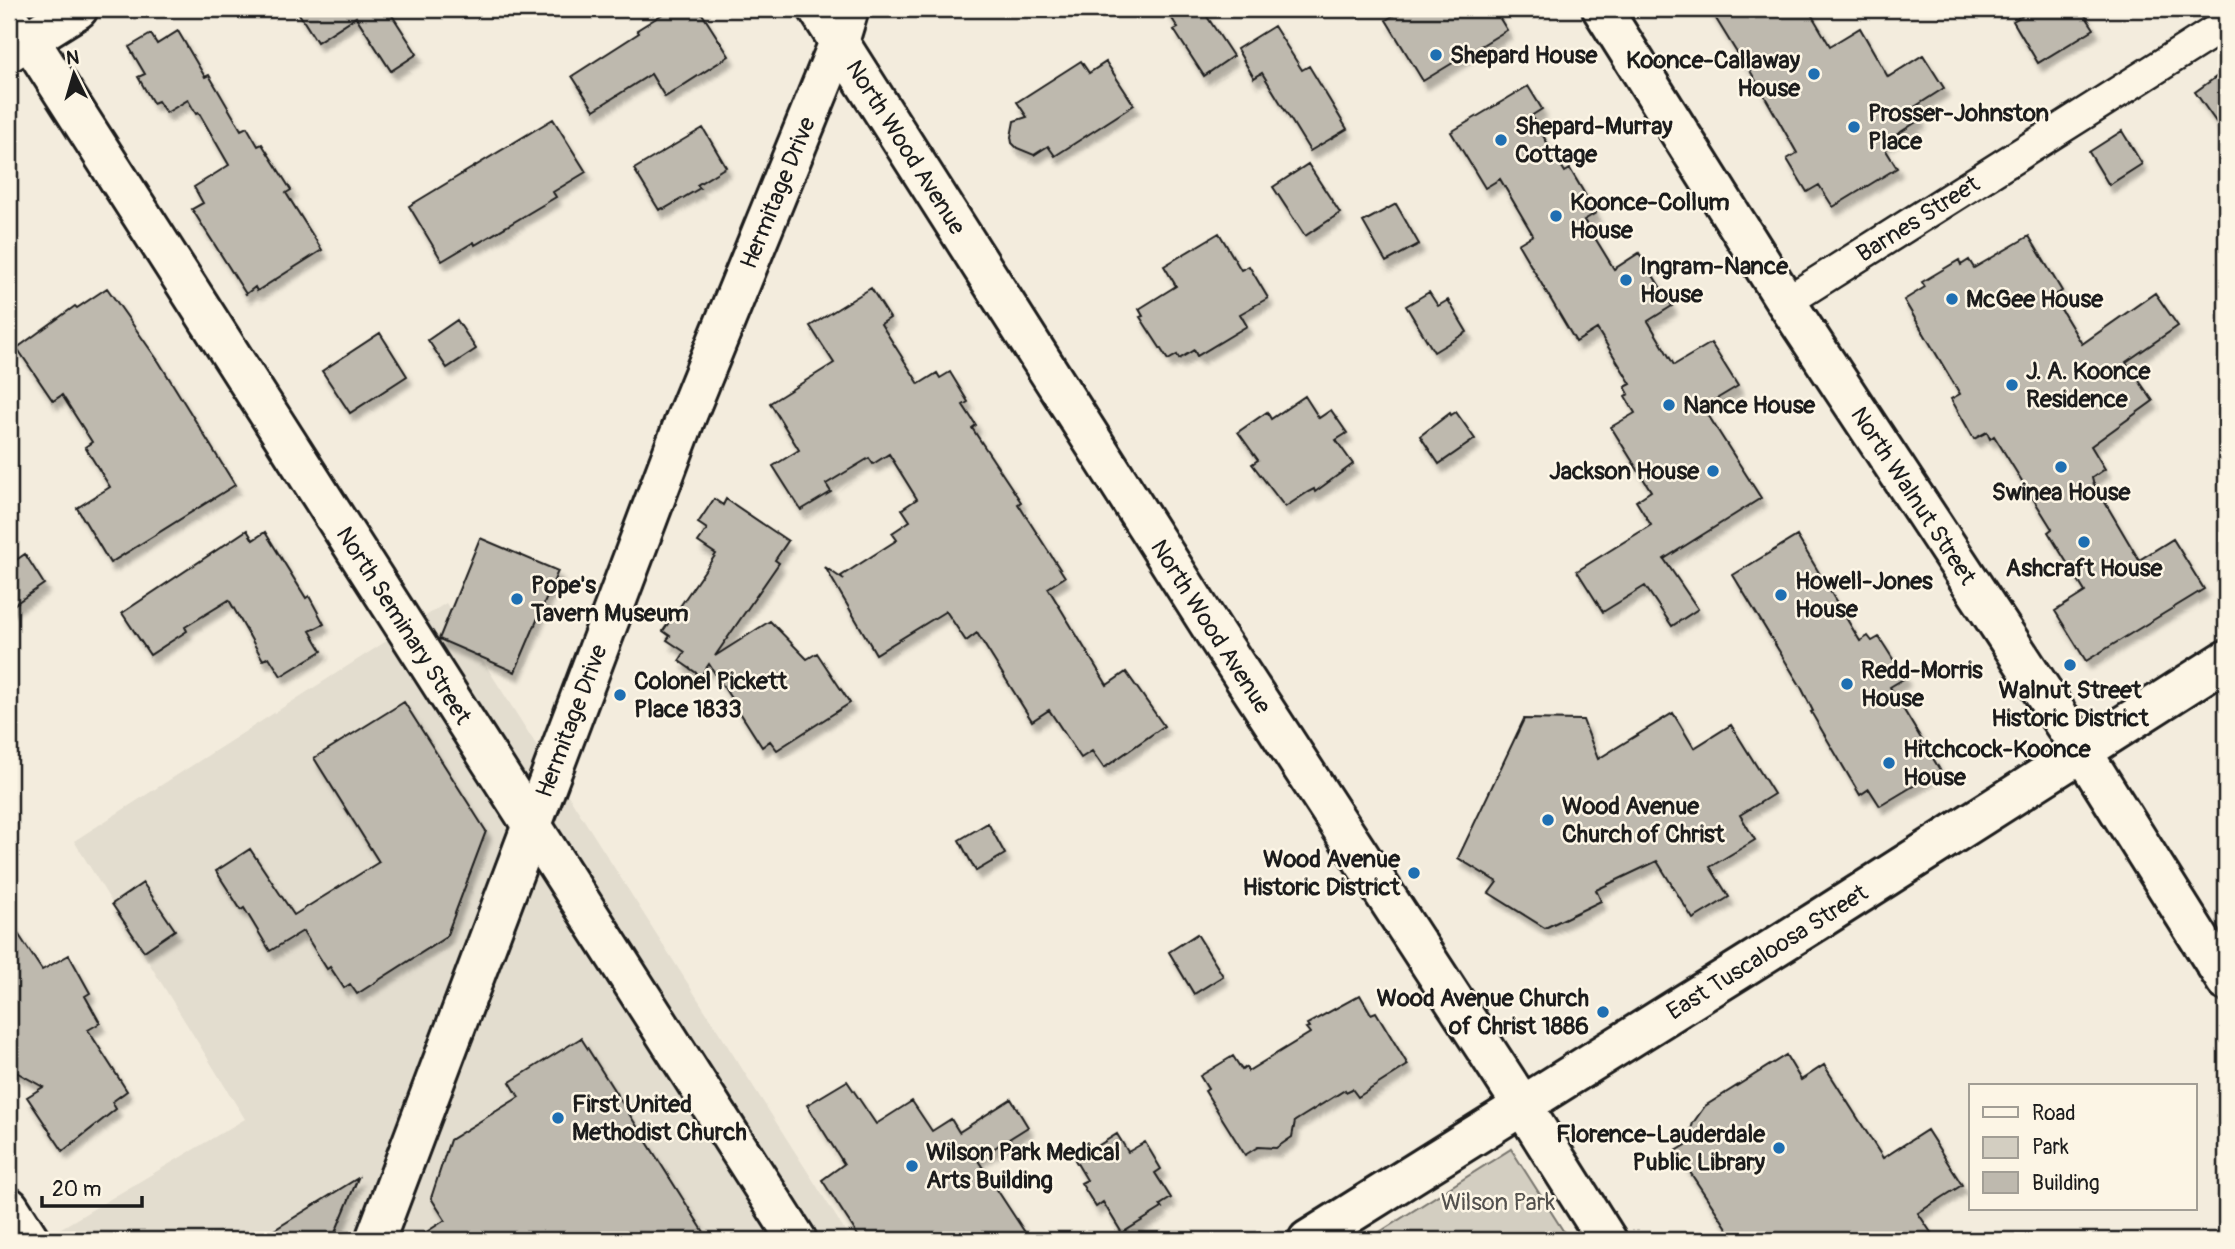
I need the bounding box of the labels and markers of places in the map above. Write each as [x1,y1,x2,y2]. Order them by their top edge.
place label: Shepard House [1450,41,1599,70]
place label: Koonce-Callaway House [1626,46,1801,103]
marker: Shepard House [1428,47,1444,63]
marker: Koonce-Callaway House [1806,66,1822,82]
place label: Prosser-Johnston Place [1868,99,2049,156]
place label: Shepard-Murray Cottage [1515,112,1673,169]
marker: Prosser-Johnston Place [1846,119,1862,135]
marker: Shepard-Murray Cottage [1493,132,1509,148]
place label: Koonce-Collum House [1570,188,1730,245]
marker: Koonce-Collum House [1548,208,1564,224]
place label: Ingram-Nance House [1640,252,1789,309]
marker: Ingram-Nance House [1618,272,1634,288]
place label: McGee House [1966,285,2104,314]
marker: McGee House [1944,291,1960,307]
place label: J. A. Koonce Residence [2026,357,2152,414]
marker: J. A. Koonce Residence [2004,377,2020,393]
place label: Nance House [1683,391,1816,420]
marker: Nance House [1661,397,1677,413]
place label: Jackson House [1549,457,1700,486]
marker: Swinea House [2053,459,2069,475]
marker: Jackson House [1705,463,1721,479]
place label: Swinea House [1992,478,2132,507]
marker: Ashcraft House [2076,534,2092,550]
place label: Ashcraft House [2006,554,2164,583]
place label: Howell-Jones House [1795,567,1933,624]
place label: Pope's Tavern Museum [530,571,689,628]
marker: Howell-Jones House [1773,587,1789,603]
marker: Pope's Tavern Museum [509,591,525,607]
place label: Redd-Morris House [1861,656,1983,713]
marker: Walnut Street Historic District [2062,657,2078,673]
place label: Colonel Pickett Place 1833 [634,667,789,724]
marker: Redd-Morris House [1839,676,1855,692]
place label: Walnut Street Historic District [1991,676,2150,733]
marker: Colonel Pickett Place 1833 [612,687,628,703]
place label: Hitchcock-Koonce House [1903,735,2092,792]
marker: Hitchcock-Koonce House [1881,755,1897,771]
place label: Wood Avenue Church of Christ [1562,792,1726,849]
marker: Wood Avenue Church of Christ [1540,812,1556,828]
place label: Wood Avenue Historic District [1243,845,1401,902]
marker: Wood Avenue Historic District [1406,865,1422,881]
place label: Wood Avenue Church of Christ 1886 [1377,984,1589,1041]
marker: Wood Avenue Church of Christ 1886 [1595,1004,1611,1020]
place label: First United Methodist Church [572,1090,747,1147]
marker: First United Methodist Church [550,1110,566,1126]
place label: Florence-Lauderdale Public Library [1556,1120,1766,1177]
place label: Wilson Park Medical Arts Building [926,1138,1120,1195]
marker: Florence-Lauderdale Public Library [1771,1140,1787,1156]
marker: Wilson Park Medical Arts Building [904,1158,920,1174]

